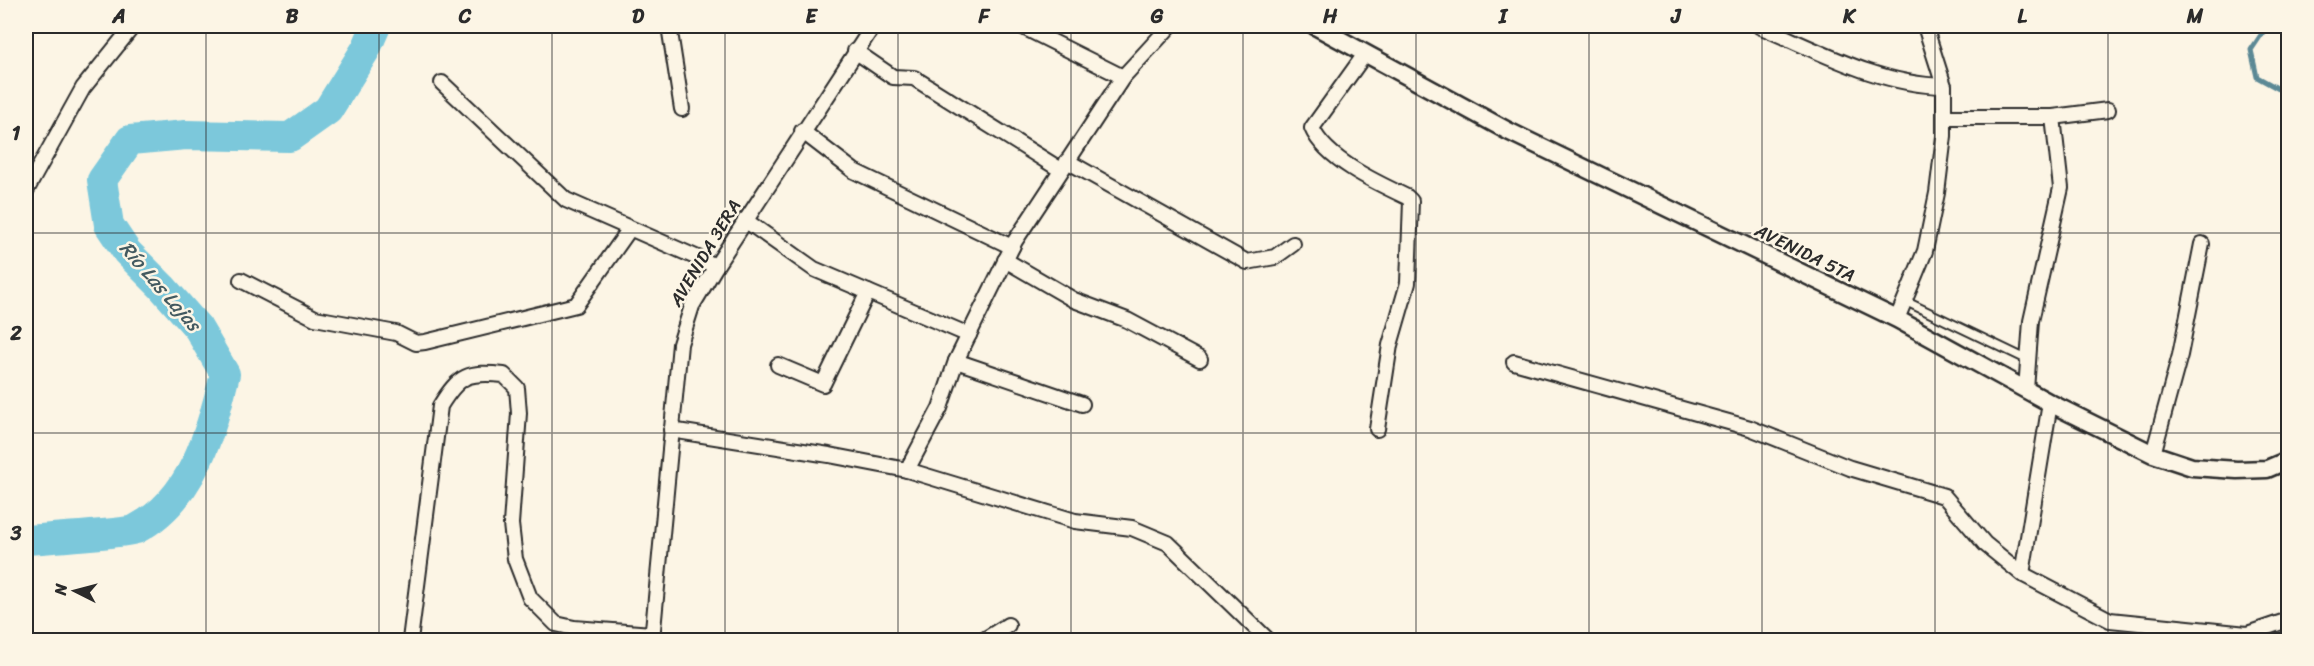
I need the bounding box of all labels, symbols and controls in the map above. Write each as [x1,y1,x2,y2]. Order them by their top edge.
text: A [111,0,126,34]
text: B [286,0,299,34]
text: C [458,0,472,34]
text: D [632,0,645,34]
text: E [805,0,818,34]
text: F [978,0,991,34]
text: G [1150,0,1164,34]
text: H [1322,0,1338,34]
text: I [1498,0,1509,34]
text: J [1670,0,1682,34]
text: K [1842,0,1857,34]
text: L [2017,0,2027,34]
text: M [2186,0,2204,34]
text: 1 [12,116,21,151]
street label: AVENIDA 3ERA [660,193,750,314]
street label: AVENIDA 5TA [1748,214,1861,291]
water label: Río Las Lajas [110,233,211,341]
text: 2 [9,316,22,351]
text: 3 [10,516,22,551]
north arrow [45,561,105,621]
text: N [45,582,76,598]

